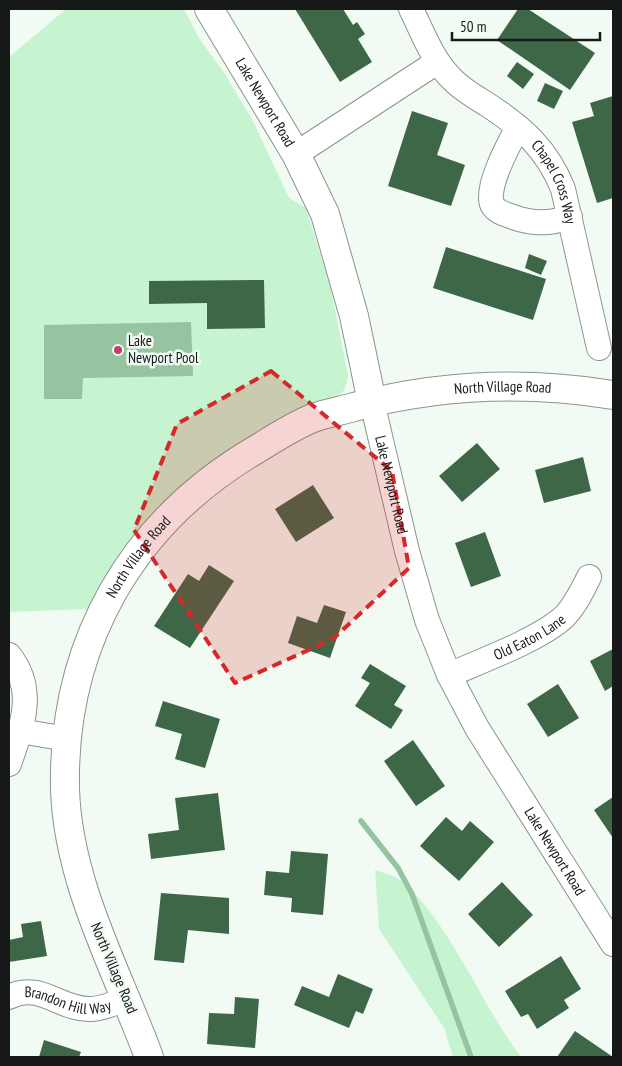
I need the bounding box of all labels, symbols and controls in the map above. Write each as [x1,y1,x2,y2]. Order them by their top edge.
scale bar [452,10,600,42]
text: 50 m [460,17,486,36]
street label: Lake Newport Road [231,54,300,150]
street label: Chapel Cross Way [527,136,581,226]
place label: Lake Newport Pool [128,331,199,367]
marker: Lake Newport Pool [112,344,124,356]
street label: North Village Road [453,377,552,398]
street label: Lake Newport Road [371,434,413,536]
street label: North Village Road [102,512,174,601]
street label: Old Eaton Lane [490,610,569,664]
street label: Lake Newport Road [520,804,590,899]
street label: North Village Road [87,919,142,1016]
street label: Brandon Hill Way [25,982,114,1018]

